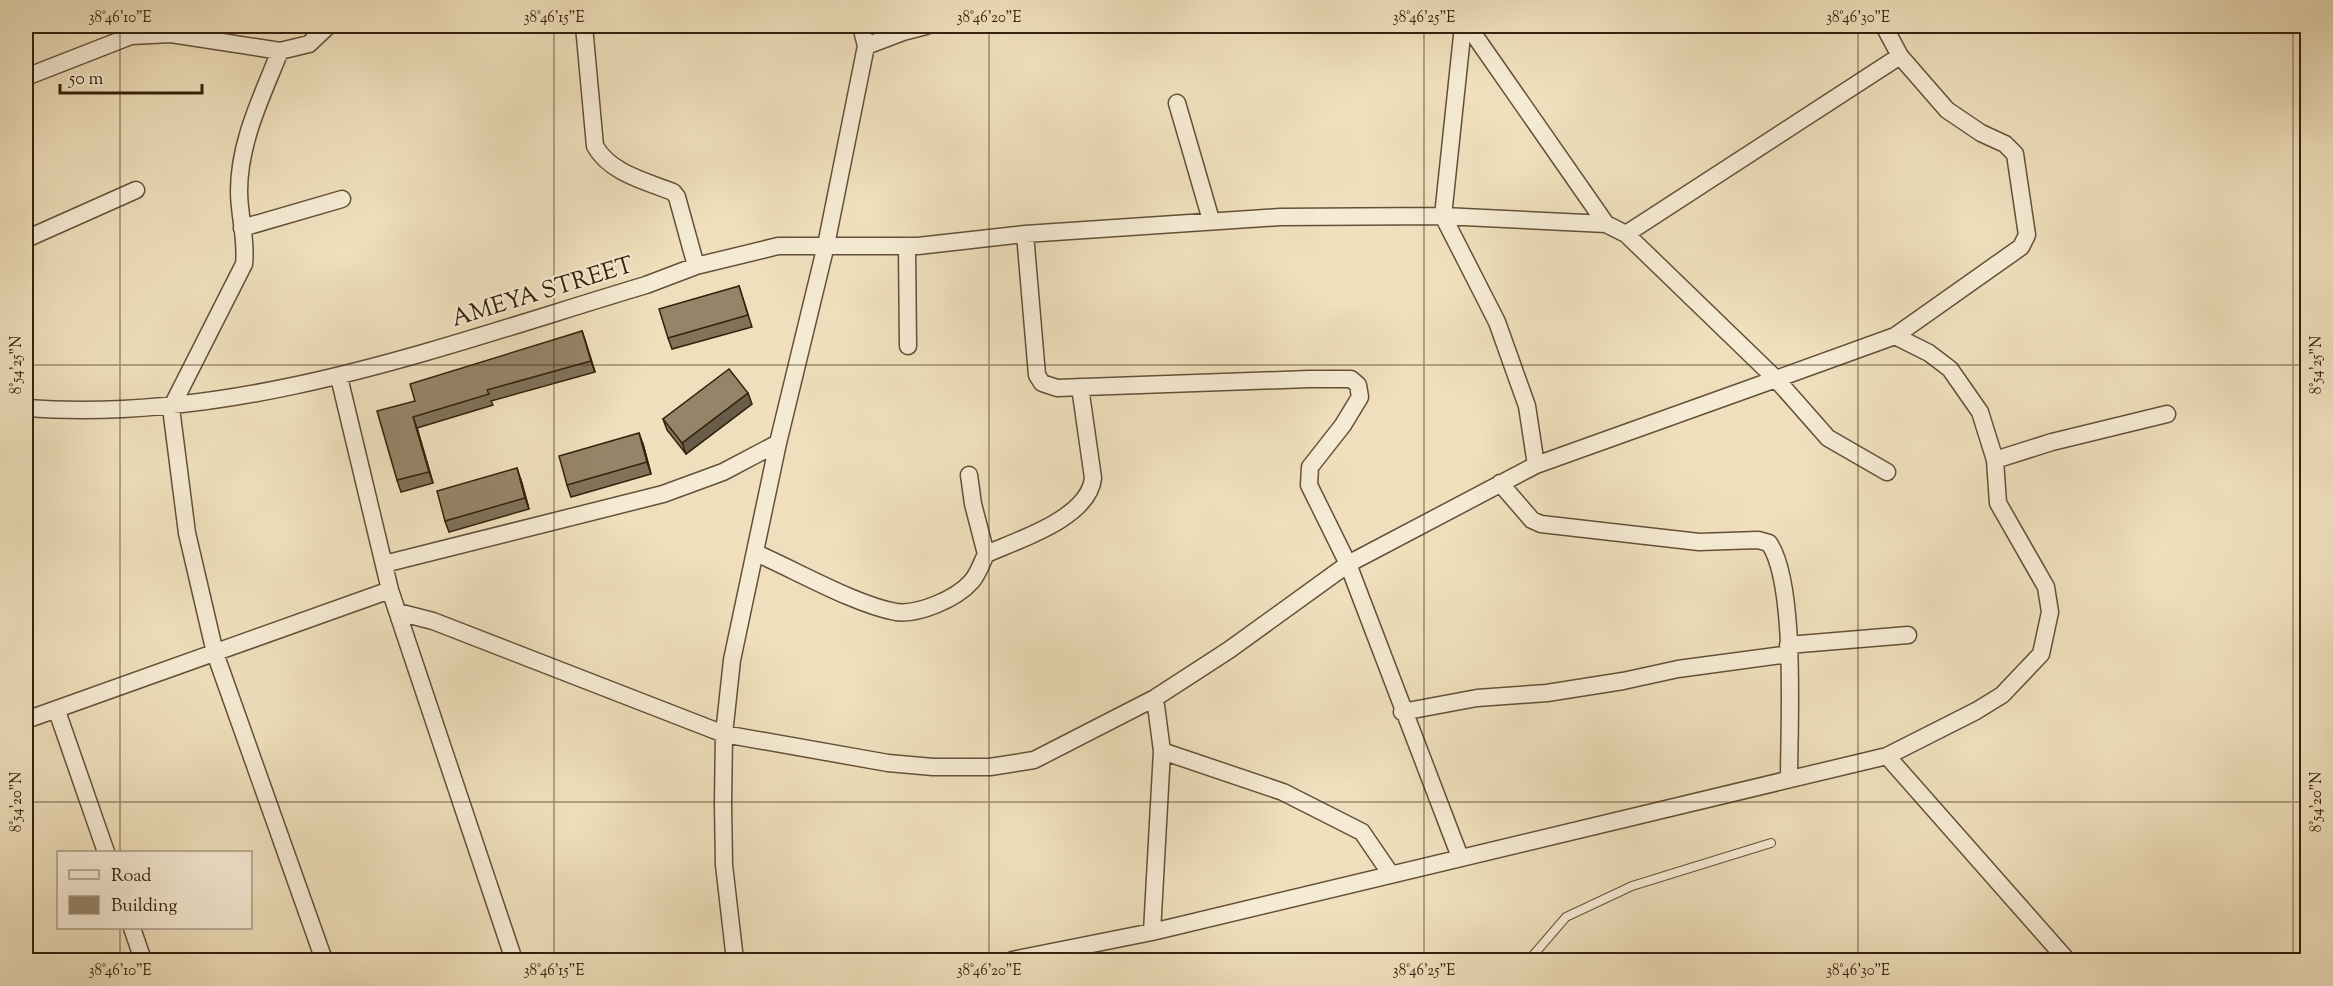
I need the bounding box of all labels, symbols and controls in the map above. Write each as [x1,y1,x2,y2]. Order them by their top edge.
text: 38°46'10"E [88,8,152,29]
text: 38°46'15"E [524,8,585,29]
text: 38°46'20"E [956,8,1022,29]
text: 38°46'25"E [1393,8,1455,29]
text: 38°46'30"E [1826,8,1890,29]
scale bar [60,57,202,95]
text: 50 m [68,67,104,93]
street label: AMEYA STREET [447,249,638,337]
text: 8°54'25"N [7,336,28,394]
text: 8°54'25"N [2307,336,2328,394]
text: 8°54'20"N [7,772,28,832]
text: 8°54'20"N [2307,772,2328,832]
legend [57,851,252,929]
text: Road [111,864,151,890]
text: Building [111,894,177,920]
text: 38°46'10"E [88,961,152,982]
text: 38°46'15"E [524,961,585,982]
text: 38°46'20"E [956,961,1022,982]
text: 38°46'25"E [1393,961,1455,982]
text: 38°46'30"E [1826,961,1890,982]

